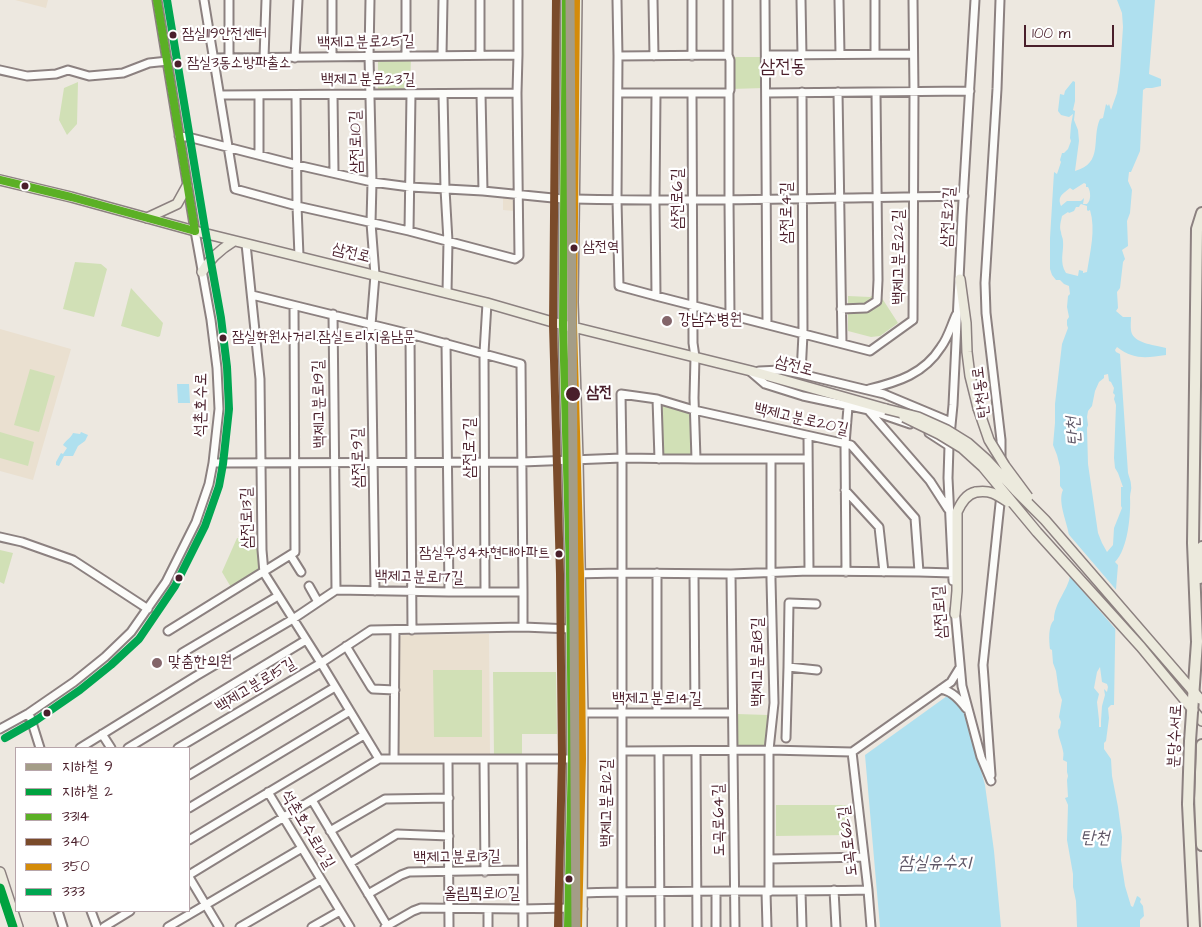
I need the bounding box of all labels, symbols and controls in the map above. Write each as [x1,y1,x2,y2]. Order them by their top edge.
scale bar [1027,15,1117,47]
text: 100 m [1032,23,1071,44]
place label: 잠실119안전센터 [182,26,267,44]
marker: 잠실119안전센터 [168,30,178,40]
street label: 백제고분로25길 [317,33,415,53]
place label: 잠실3동소방파출소 [187,55,291,73]
district label: 삼전동 [760,57,806,79]
marker: 잠실3동소방파출소 [173,59,183,69]
street label: 백제고분로23길 [321,71,415,91]
street label: 삼전로10길 [347,110,367,174]
street label: 삼전로6길 [669,168,689,230]
unlabelled marker [20,181,30,191]
street label: 삼전로4길 [778,182,798,244]
street label: 삼전로2길 [938,186,960,248]
street label: 백제고분로22길 [890,209,910,305]
place label: 삼전역 [583,239,619,257]
street label: 삼전로 [330,240,372,268]
marker: 삼전역 [569,243,579,253]
place label: 강남수병원 [678,311,742,331]
marker: 강남수병원 [660,314,674,328]
place label: 잠실학원사거리.잠실트리지움남문 [232,329,415,347]
marker: 잠실학원사거리.잠실트리지움남문 [218,333,228,343]
street label: 삼전로 [773,353,815,381]
street label: 백제고분로19길 [310,360,330,448]
street label: 탄천동로 [969,365,995,419]
street label: 석촌호수로 [192,373,212,437]
place label: 삼전 [586,384,612,404]
marker: 삼전 [564,385,582,403]
street label: 백제고분로20길 [752,400,850,440]
water label: 탄천 [1063,416,1087,446]
street label: 삼전로7길 [461,417,481,479]
street label: 삼전로9길 [349,428,369,488]
street label: 삼전로13길 [238,487,258,549]
place label: 잠실우성4차현대아파트 [419,545,550,563]
marker: 잠실우성4차현대아파트 [554,549,564,559]
street label: 백제고분로17길 [374,568,464,588]
unlabelled marker [174,573,184,583]
street label: 삼전로1길 [930,585,952,639]
street label: 백제고분로18길 [749,617,769,707]
place label: 맞춤한의원 [168,653,232,673]
street label: 백제고분로15길 [212,654,300,718]
marker: 맞춤한의원 [150,656,164,670]
street label: 백제고분로14길 [612,690,702,710]
street label: 분당수서로 [1165,703,1187,769]
unlabelled marker [42,708,52,718]
legend [15,747,190,912]
text: 지하철 9 [62,756,113,777]
street label: 백제고분로12길 [598,759,618,847]
text: 지하철 2 [62,781,113,802]
street label: 도곡로64길 [710,784,730,856]
street label: 석촌호수로12길 [276,787,338,873]
street label: 도곡로62길 [835,805,863,877]
text: 3314 [62,806,89,827]
water label: 탄천 [1081,828,1109,850]
text: 340 [62,831,89,852]
street label: 백제고분로13길 [413,848,501,868]
water label: 잠실유수지 [899,853,971,875]
text: 350 [62,856,90,877]
unlabelled marker [564,874,574,884]
text: 333 [62,881,85,902]
street label: 올림픽로10길 [444,885,520,905]

